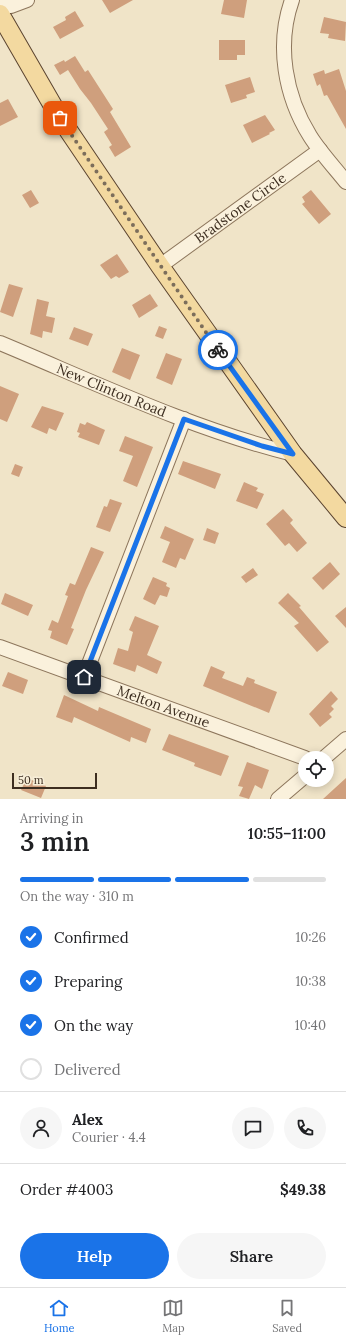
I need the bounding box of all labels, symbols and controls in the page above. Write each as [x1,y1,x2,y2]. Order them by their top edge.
pin [43,101,77,135]
icon: bag [49,107,71,129]
street label: Bradstone Circle [191,168,290,247]
courier [198,330,238,370]
icon: bike [207,339,229,361]
street label: New Clinton Road [54,359,169,421]
pin [67,660,101,694]
icon: home [73,666,95,688]
street label: Melton Avenue [115,681,213,732]
map controls [298,751,334,787]
button: locate [298,751,334,787]
scale bar [12,771,97,790]
text: 50 m [18,773,44,787]
text: Arriving in [20,810,83,827]
text: 10:55–11:00 [248,824,326,843]
text: 3 min [20,825,90,858]
text: On the way · 310 m [20,888,134,905]
icon: check [20,926,42,948]
text: Confirmed [54,928,129,947]
text: 10:26 [295,929,326,946]
icon: check [20,970,42,992]
text: Preparing [54,972,122,991]
text: 10:38 [295,973,326,990]
icon: check [20,1014,42,1036]
text: On the way [54,1016,133,1035]
text: 10:40 [295,1017,326,1034]
text: Delivered [54,1060,121,1079]
button: person [20,1107,62,1149]
button: chat [232,1107,274,1149]
button: phone [284,1107,326,1149]
text: Alex [72,1110,103,1129]
text: Courier · 4.4 [72,1129,146,1146]
text: Order #4003 [20,1180,113,1199]
text: $49.38 [280,1180,326,1199]
button: Help [20,1233,169,1279]
button: Share [177,1233,326,1279]
tab: Home [44,1297,74,1335]
tab: Map [162,1297,185,1335]
tab: Saved [272,1297,302,1335]

